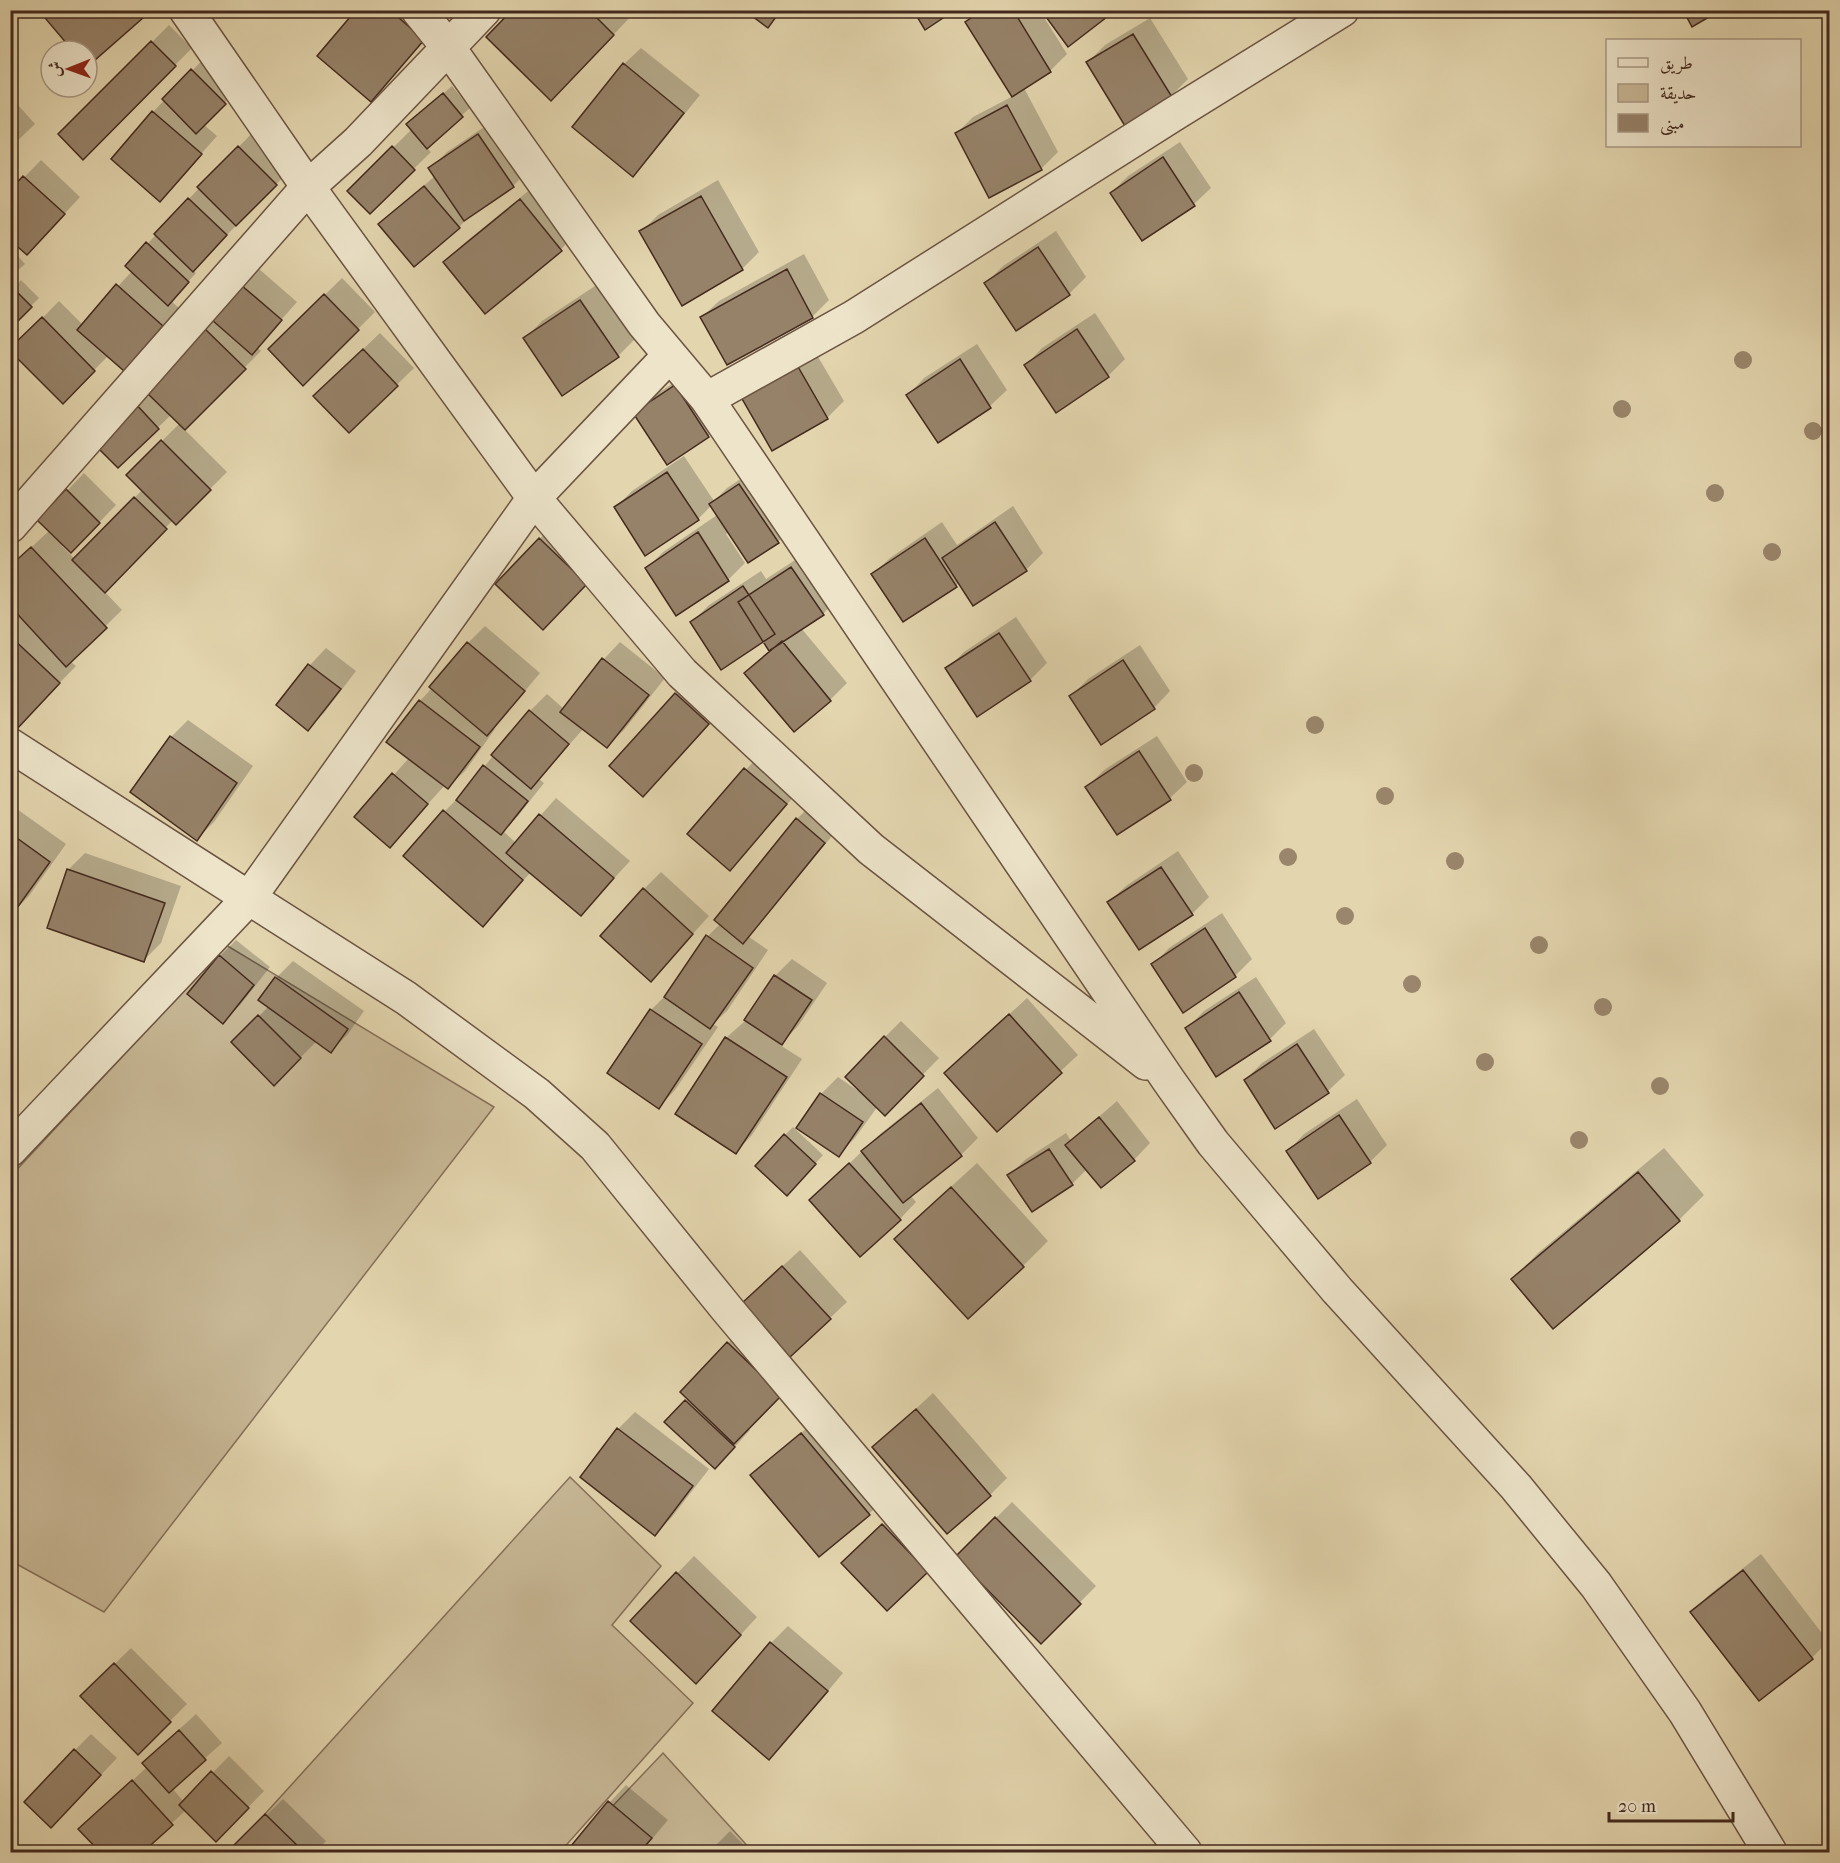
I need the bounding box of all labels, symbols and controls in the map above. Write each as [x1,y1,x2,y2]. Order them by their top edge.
north arrow [39,39,99,99]
legend [1606,39,1801,147]
text: طريق [1660,53,1693,75]
text: ش [45,61,64,77]
text: حديقة [1660,83,1696,104]
text: مبنى [1660,113,1685,136]
scale bar [1609,1785,1734,1823]
text: 20 m [1618,1796,1656,1817]

